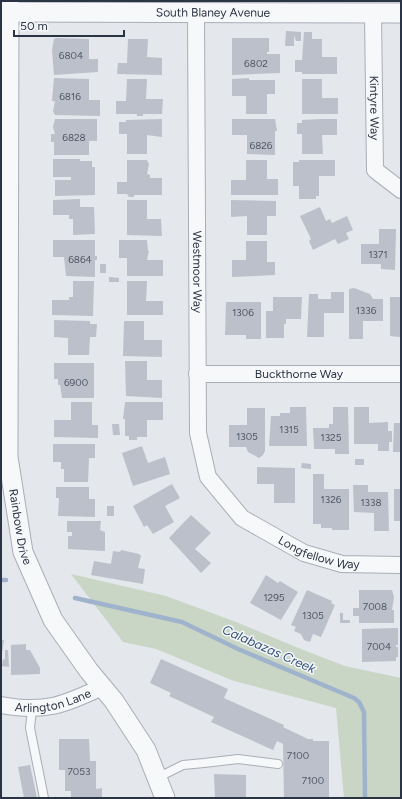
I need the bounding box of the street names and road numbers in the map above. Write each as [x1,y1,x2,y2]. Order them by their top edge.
street label: South Blaney Avenue [156,5,271,20]
street label: Kintyre Way [367,76,382,141]
street label: Westmoor Way [190,231,204,314]
street label: Buckthorne Way [255,367,344,381]
street label: Rainbow Drive [6,488,35,568]
street label: Longfellow Way [276,533,361,572]
street label: Arlington Lane [14,686,94,715]

